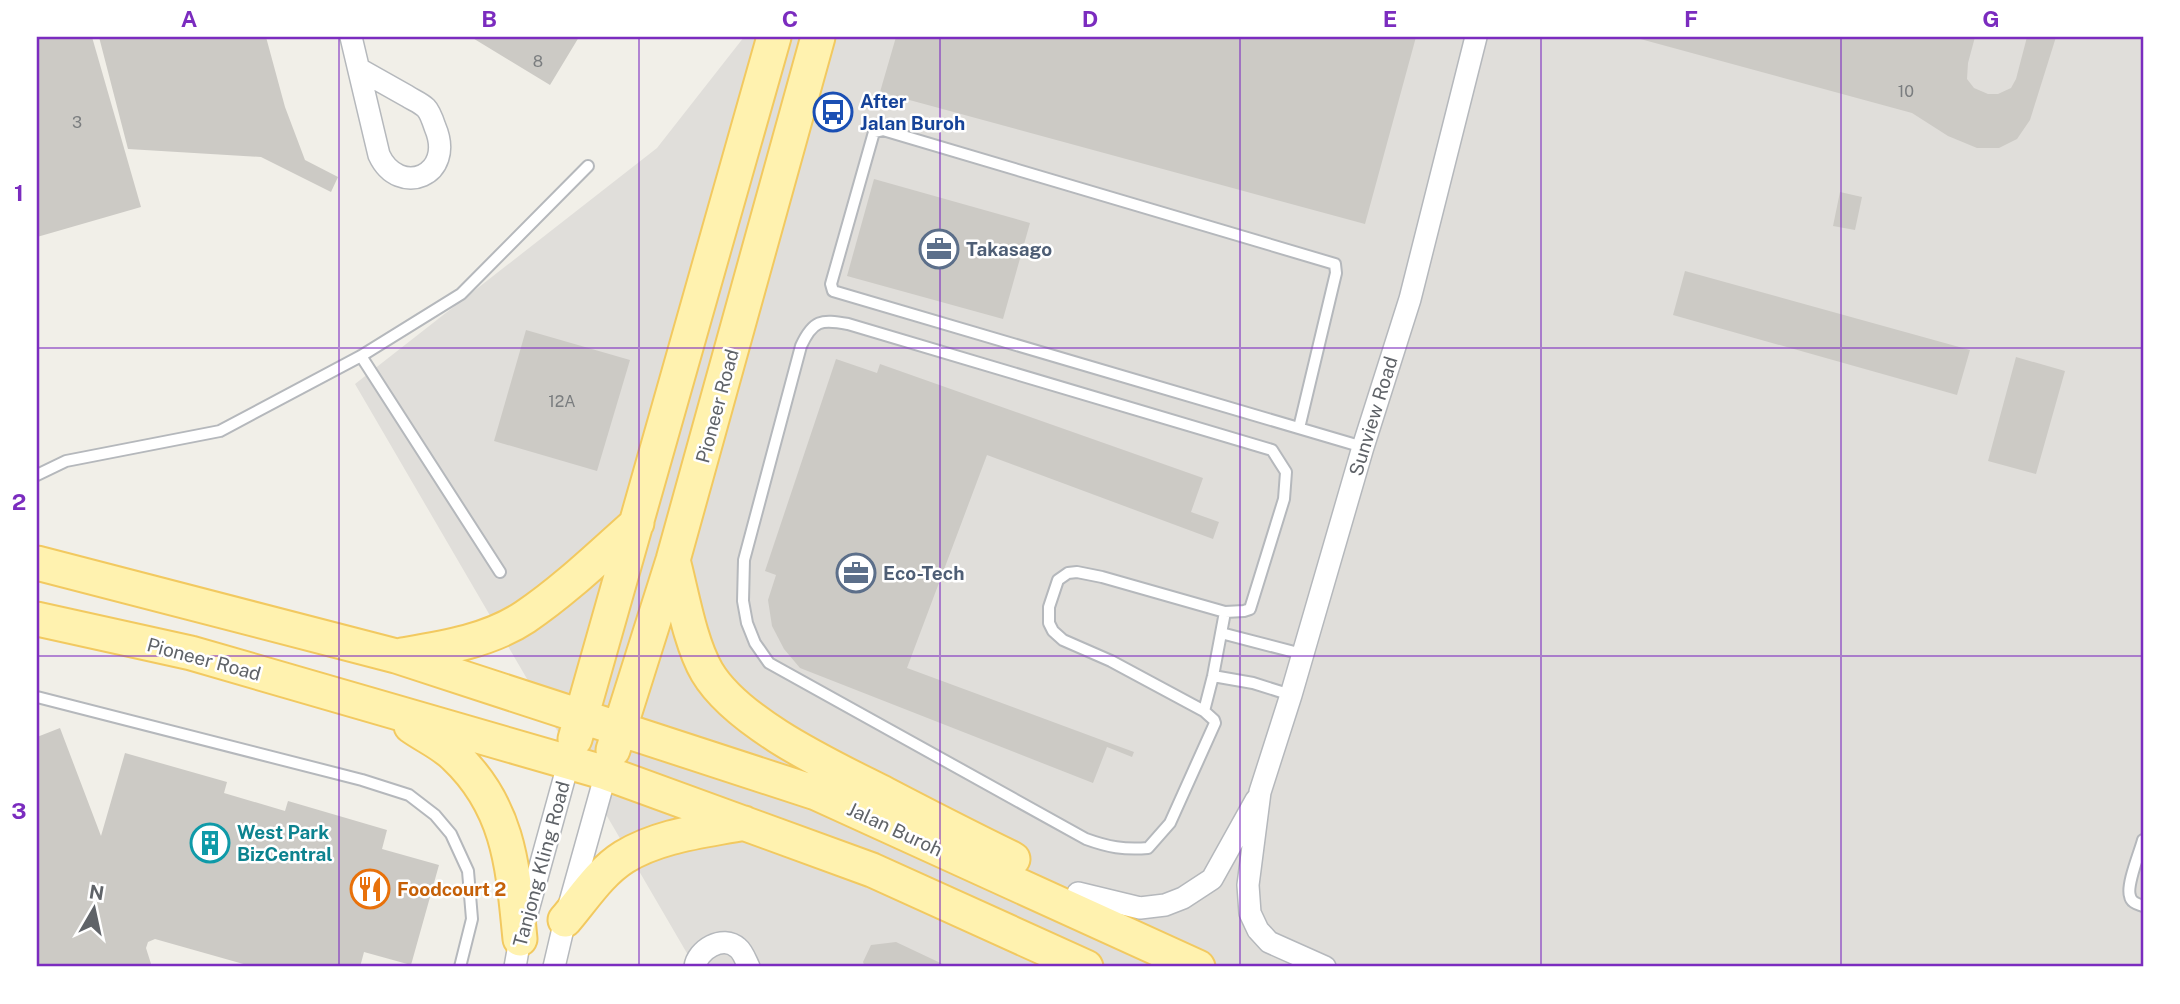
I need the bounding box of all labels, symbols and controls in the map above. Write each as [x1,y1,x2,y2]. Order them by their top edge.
text: A [181,5,198,32]
text: B [481,5,497,32]
text: C [782,5,798,32]
text: D [1082,5,1098,32]
text: E [1383,5,1397,32]
text: F [1684,5,1698,32]
text: G [1982,5,2000,32]
house number: 8 [533,52,543,71]
house number: 10 [1898,82,1914,101]
place label: After Jalan Buroh [860,90,965,134]
bus stop icon: After Jalan Buroh [812,91,854,133]
house number: 3 [72,113,82,132]
text: 1 [14,179,24,206]
office icon: Takasago [918,228,960,270]
place label: Takasago [966,238,1052,260]
street label: Pioneer Road [691,347,743,465]
street label: Sunview Road [1344,354,1402,478]
house number: 12A [548,392,576,411]
text: 2 [12,488,26,515]
office icon: Eco-Tech [835,552,877,594]
place label: Eco-Tech [883,562,964,584]
street label: Pioneer Road [145,633,263,685]
street label: Tanjong Kling Road [508,779,574,949]
text: 3 [11,797,27,824]
street label: Jalan Buroh [844,797,946,861]
place label: West Park BizCentral [237,821,333,865]
building icon: West Park BizCentral [189,822,231,864]
restaurant icon: Foodcourt 2 [349,868,391,910]
north arrow [60,874,130,944]
place label: Foodcourt 2 [397,878,506,900]
text: N [88,880,106,904]

